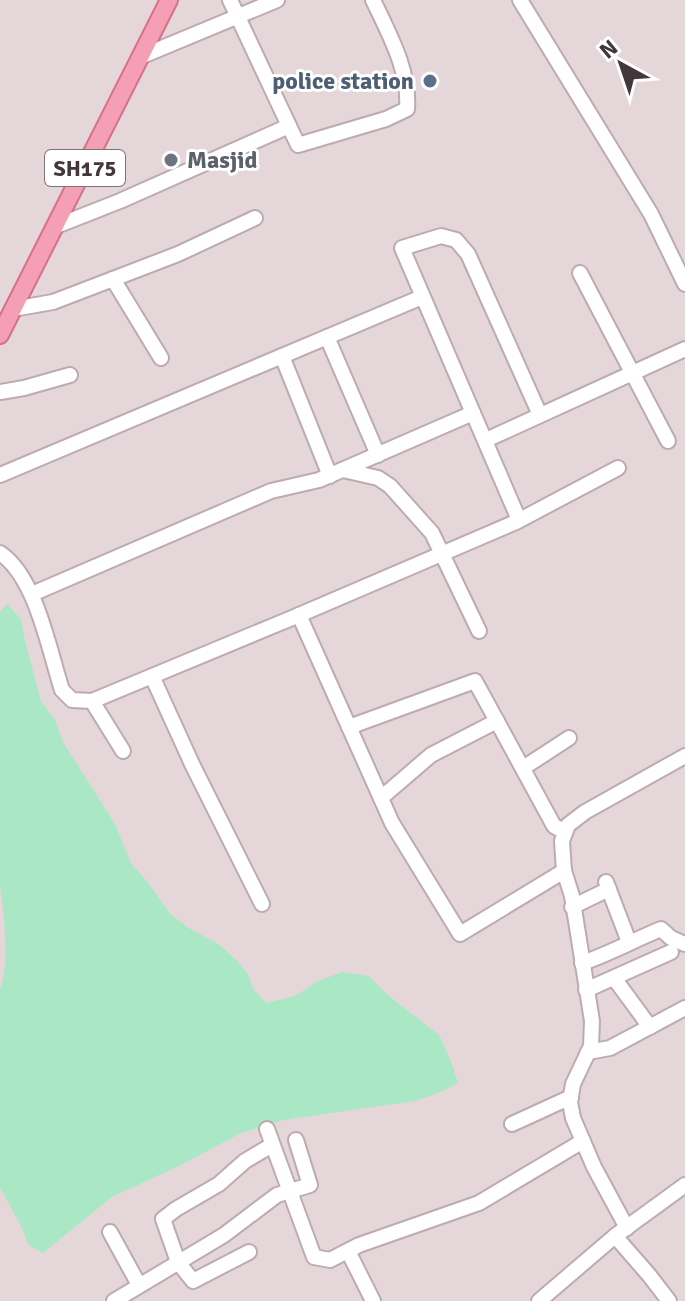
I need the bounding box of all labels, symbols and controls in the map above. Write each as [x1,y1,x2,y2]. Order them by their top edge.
north arrow [581,24,661,104]
text: N [594,34,623,64]
place label: police station [272,66,414,96]
marker: police station [421,72,439,90]
place label: Masjid [187,145,258,175]
road number: SH175 [45,150,125,186]
marker: Masjid [162,151,180,169]

